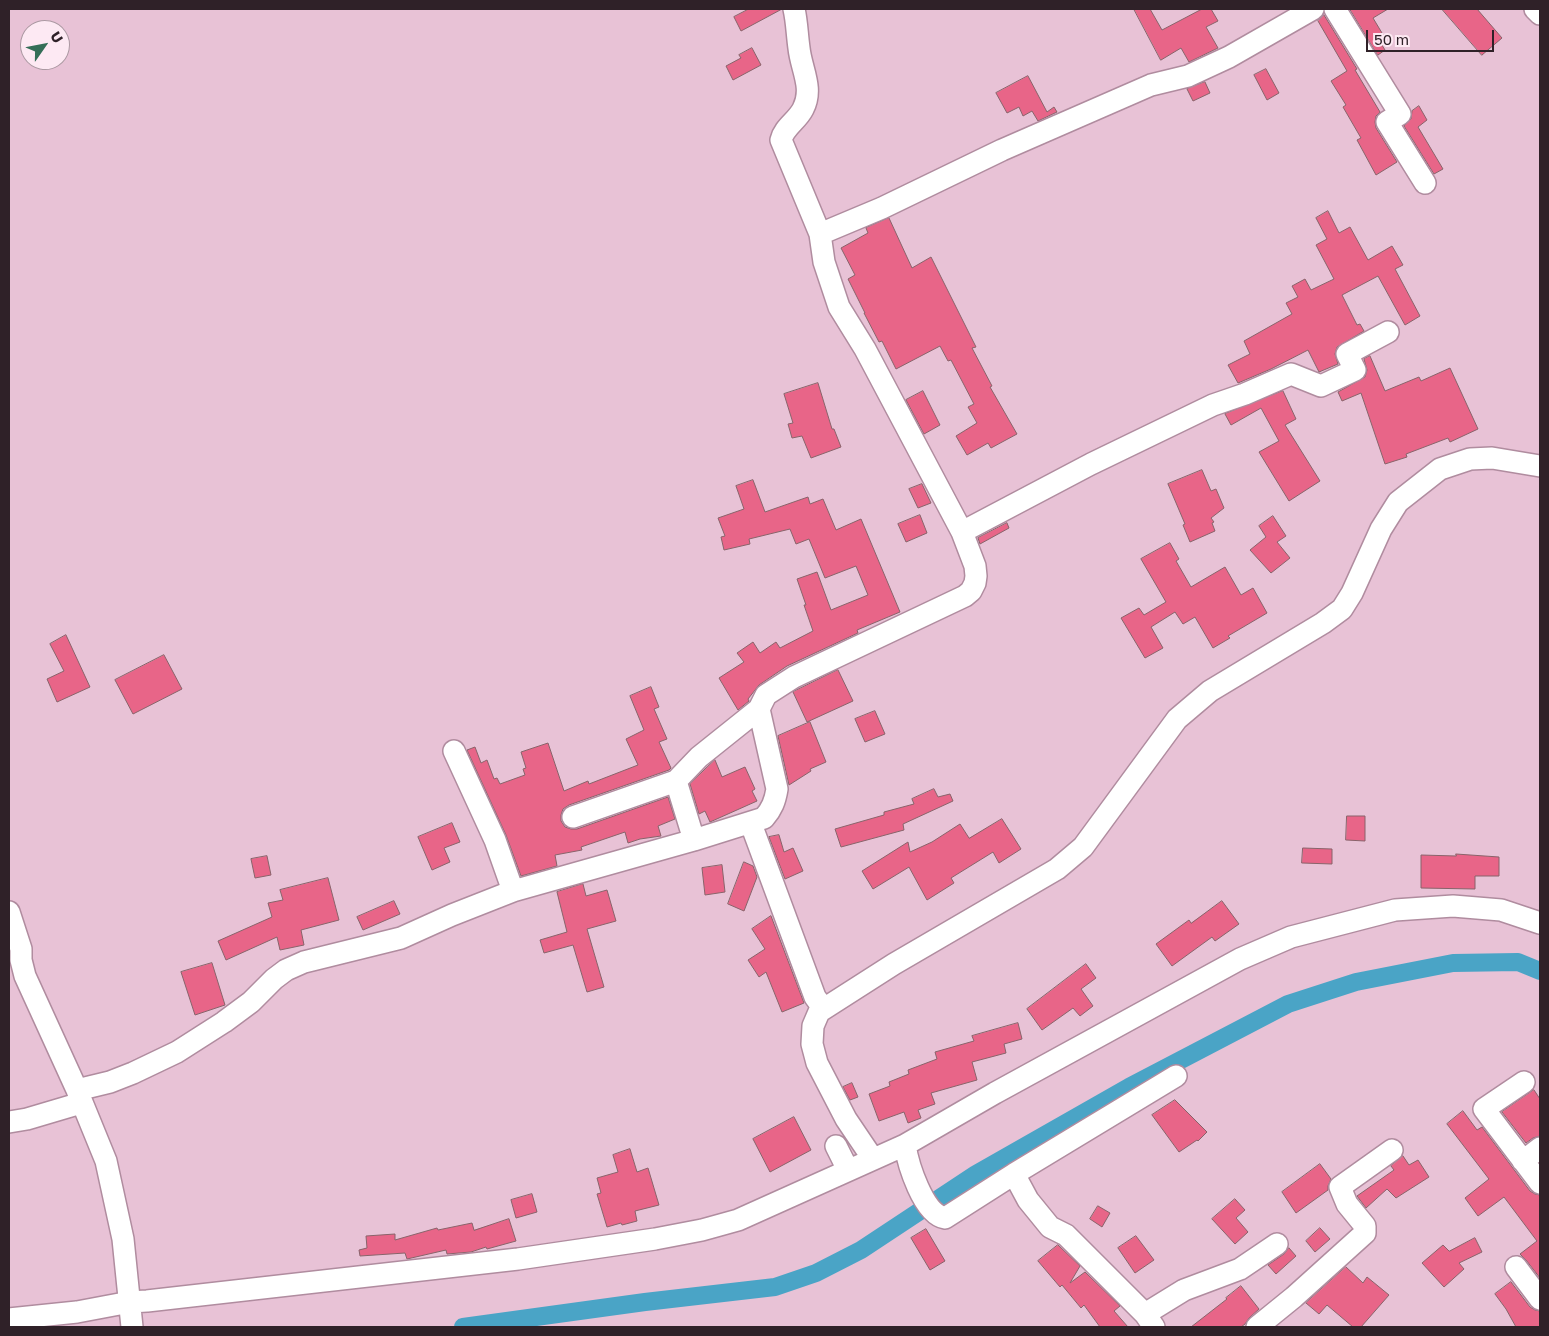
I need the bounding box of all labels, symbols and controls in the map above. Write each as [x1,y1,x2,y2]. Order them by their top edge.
north arrow [20,20,70,70]
scale bar [1369,20,1496,52]
text: U [47,28,67,46]
text: 50 m [1374,30,1409,48]

